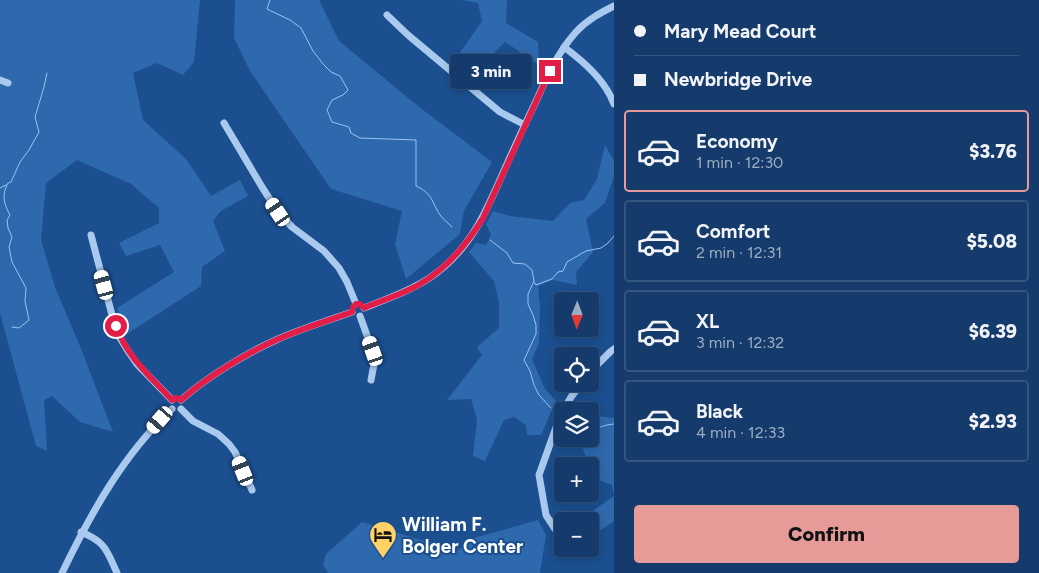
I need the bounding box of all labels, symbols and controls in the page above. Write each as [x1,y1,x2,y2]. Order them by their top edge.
text: Mary Mead Court [664,20,816,43]
callout: 3 min [450,54,532,88]
route end [539,60,561,82]
text: 3 min [471,62,511,81]
text: Newbridge Drive [664,68,812,91]
icon: car [636,129,681,174]
text: Economy [696,130,778,153]
text: $3.76 [969,140,1017,163]
text: 1 min · 12:30 [696,153,783,172]
car [263,195,292,229]
icon: car [636,219,681,264]
text: Comfort [696,220,771,243]
text: $5.08 [966,230,1017,253]
text: 2 min · 12:31 [696,243,782,262]
car [92,269,115,301]
north arrow [554,292,599,338]
map controls [554,292,599,557]
icon: car [636,309,681,354]
text: XL [696,310,719,333]
route start [105,315,127,337]
text: $6.39 [969,320,1017,343]
text: 3 min · 12:32 [696,333,784,352]
car [361,334,384,368]
button: locate [554,347,599,392]
icon: car [636,399,681,444]
text: Black [696,400,743,423]
button: layers [554,402,599,447]
car [144,404,175,436]
text: $2.93 [969,410,1017,433]
text: 4 min · 12:33 [696,423,785,442]
car [230,454,255,488]
button: + [554,457,599,502]
button: Confirm [634,505,1019,563]
button: − [554,512,599,557]
place label: William F. Bolger Center [402,513,523,558]
hotel icon: William F. Bolger Center [368,520,398,559]

